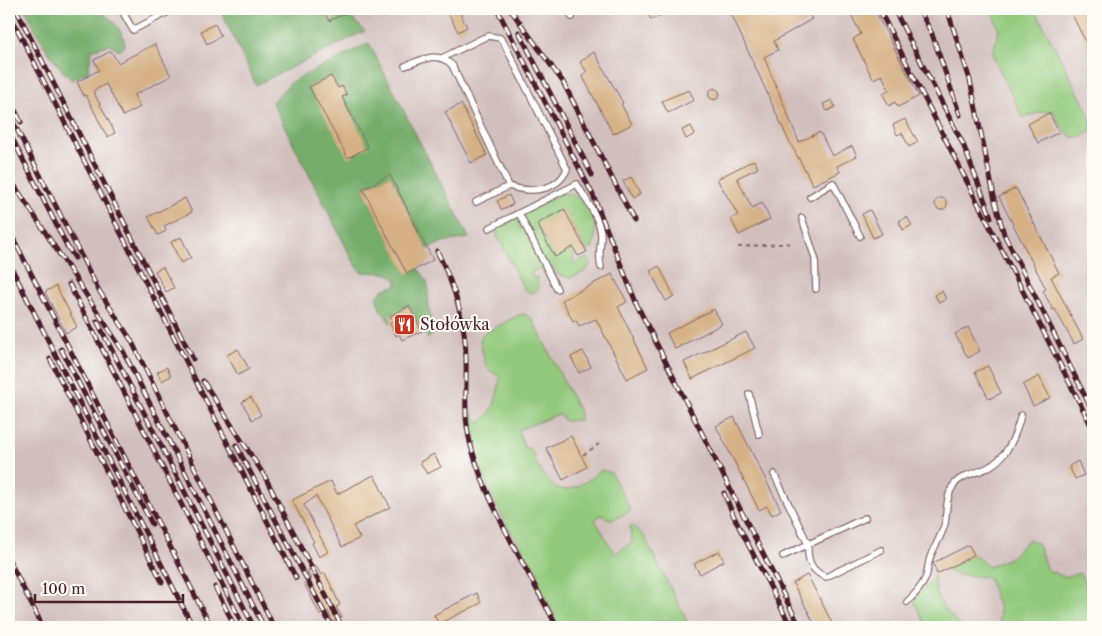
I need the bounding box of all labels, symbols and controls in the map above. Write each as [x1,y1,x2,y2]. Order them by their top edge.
restaurant icon: Stołówka [392,312,416,336]
place label: Stołówka [420,314,490,334]
scale bar [35,571,182,603]
text: 100 m [42,579,85,598]

